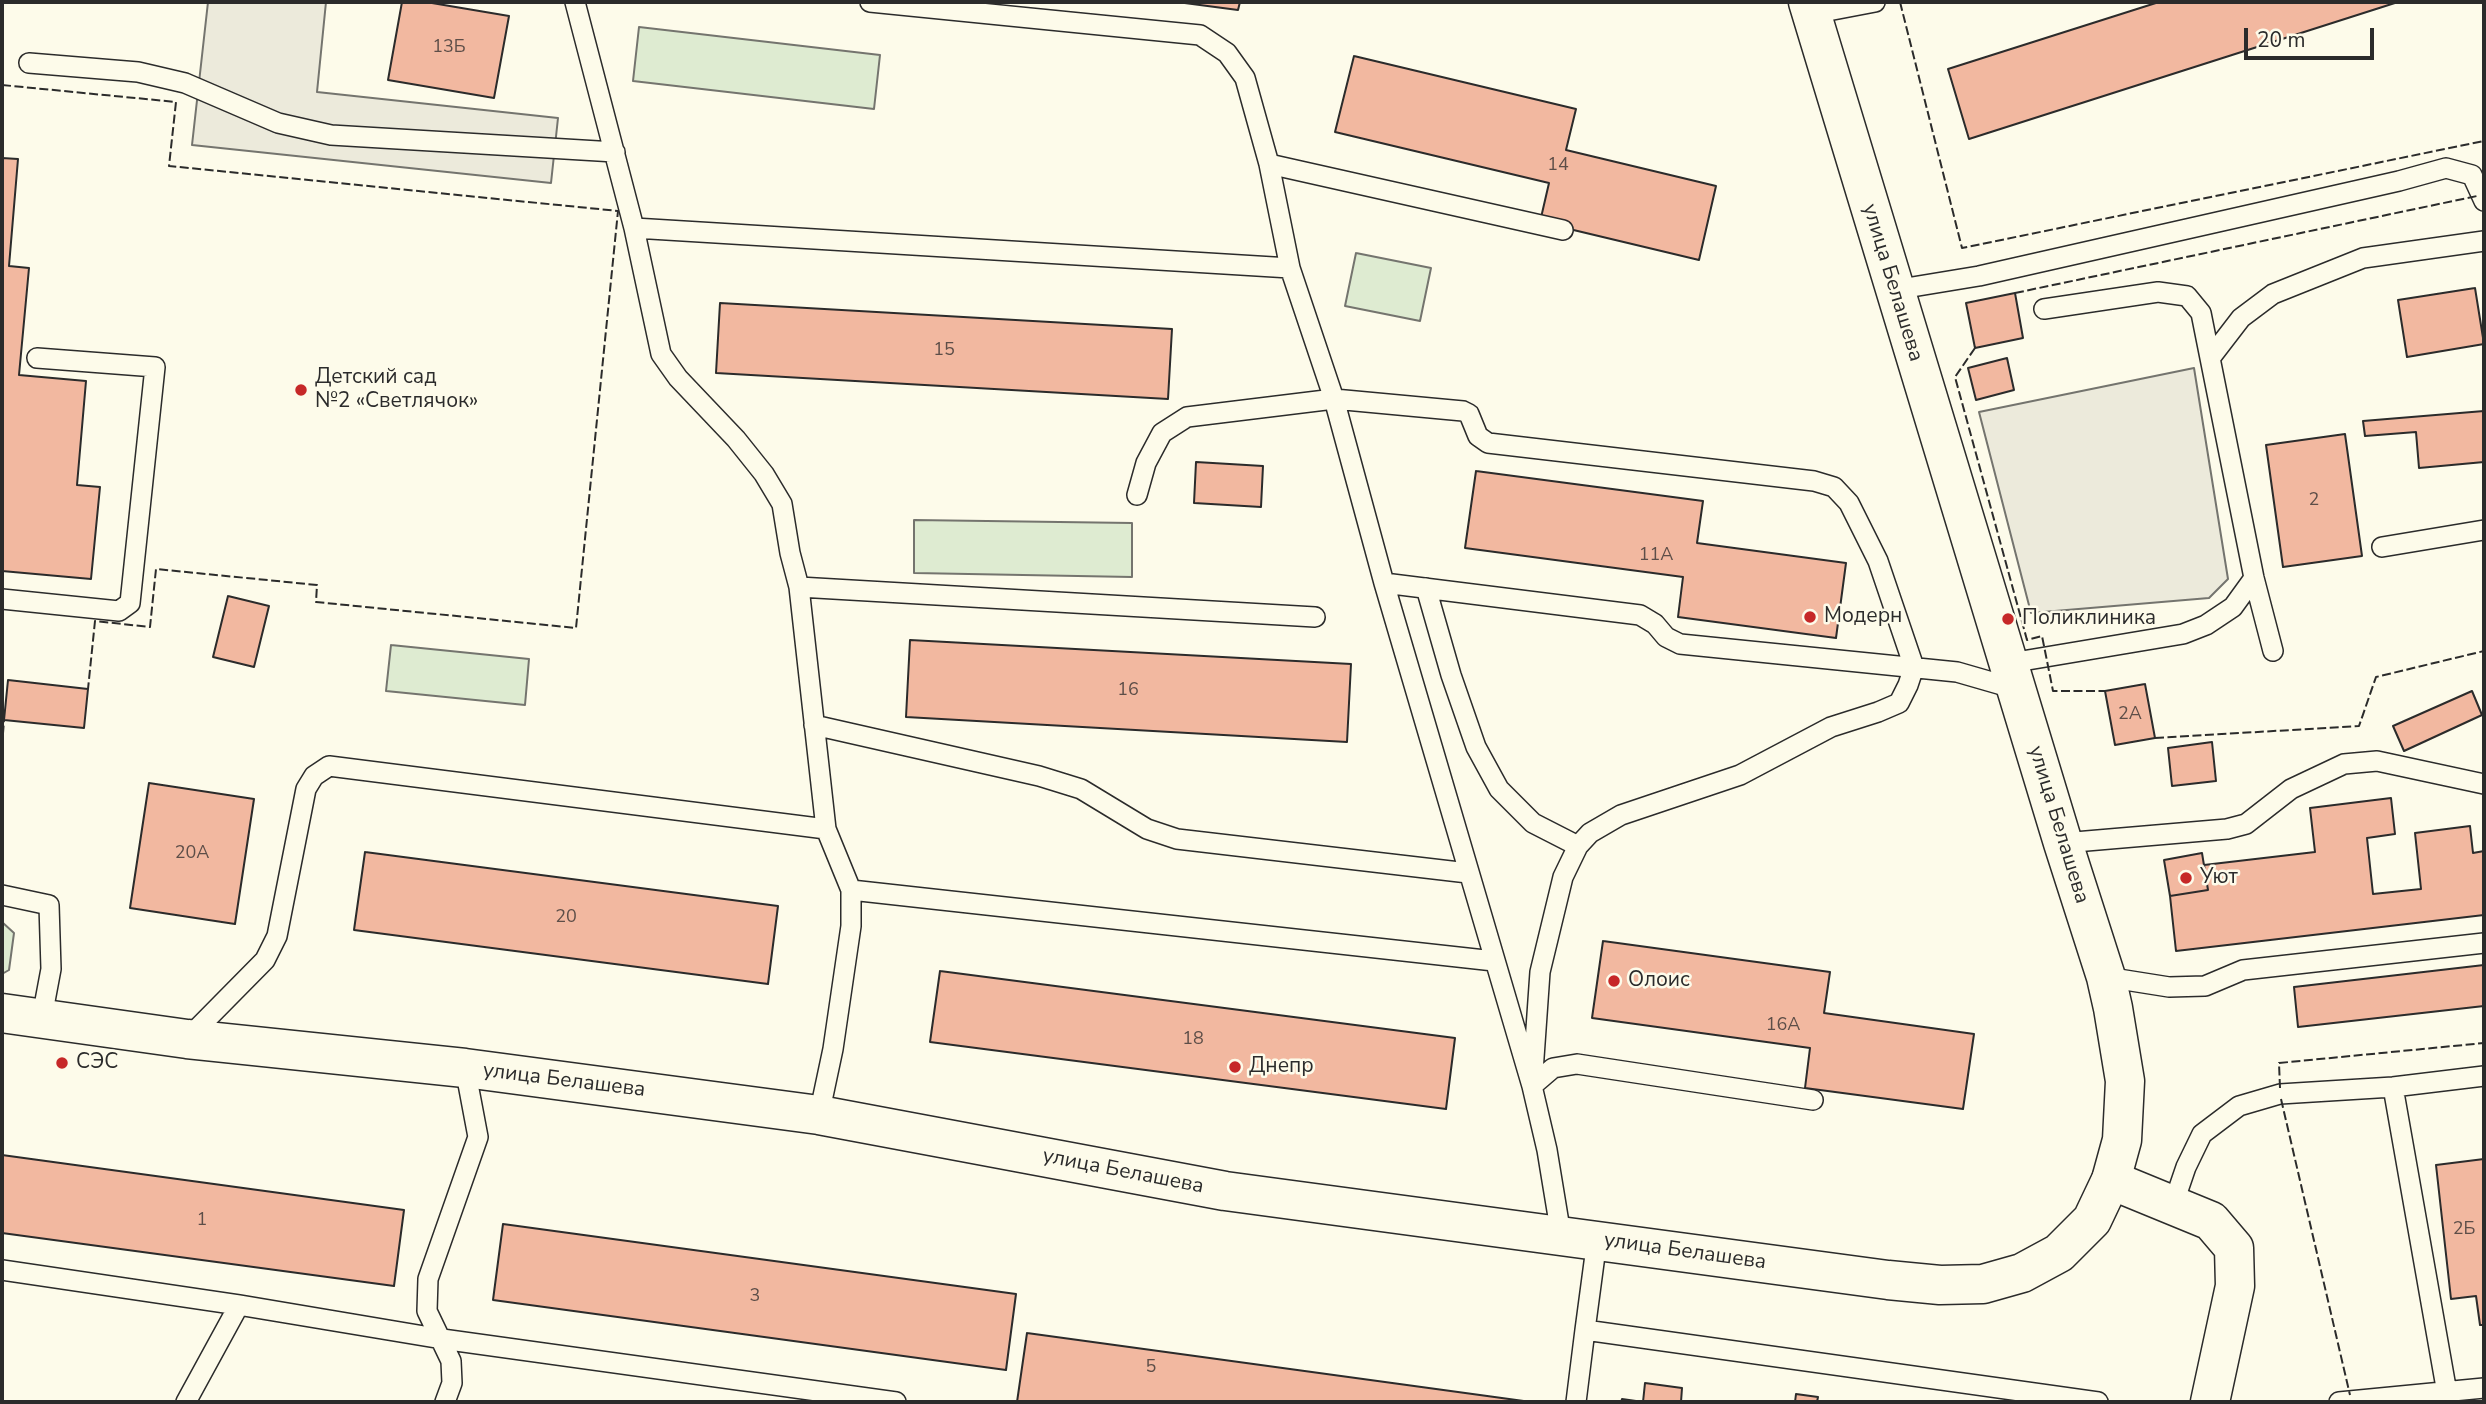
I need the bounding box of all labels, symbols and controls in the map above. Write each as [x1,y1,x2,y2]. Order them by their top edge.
scale bar [2248,14,2378,58]
text: 20 m [2257,26,2306,54]
house number: 13Б [432,37,466,59]
house number: 14 [1547,155,1569,177]
street label: улица Белашева [1856,201,1928,365]
house number: 15 [933,340,955,362]
place label: Детский сад №2 «Светлячок» [315,365,478,415]
marker: Детский сад №2 «Светлячок» [293,382,309,398]
house number: 2 [2309,490,2319,512]
house number: 11А [1639,545,1673,567]
place label: Модерн [1824,604,1902,630]
place label: Поликлиника [2022,606,2156,632]
marker: Модерн [1802,609,1818,625]
marker: Поликлиника [2000,611,2016,627]
house number: 16 [1117,680,1139,702]
house number: 2А [2118,704,2142,726]
street label: улица Белашева [2022,743,2094,907]
house number: 20А [175,843,209,865]
place label: Уют [2200,865,2238,891]
marker: Уют [2178,870,2194,886]
house number: 20 [555,907,577,929]
place label: Олоис [1628,968,1690,994]
marker: Олоис [1606,973,1622,989]
house number: 16А [1766,1015,1800,1037]
house number: 18 [1182,1029,1204,1051]
place label: СЭС [76,1050,118,1076]
place label: Днепр [1249,1054,1314,1080]
marker: СЭС [54,1055,70,1071]
street label: улица Белашева [481,1059,647,1103]
marker: Днепр [1227,1059,1243,1075]
street label: улица Белашева [1040,1144,1206,1200]
house number: 1 [197,1210,207,1232]
house number: 2Б [2453,1219,2475,1241]
street label: улица Белашева [1602,1228,1768,1276]
house number: 3 [750,1286,760,1308]
house number: 5 [1146,1357,1156,1379]

